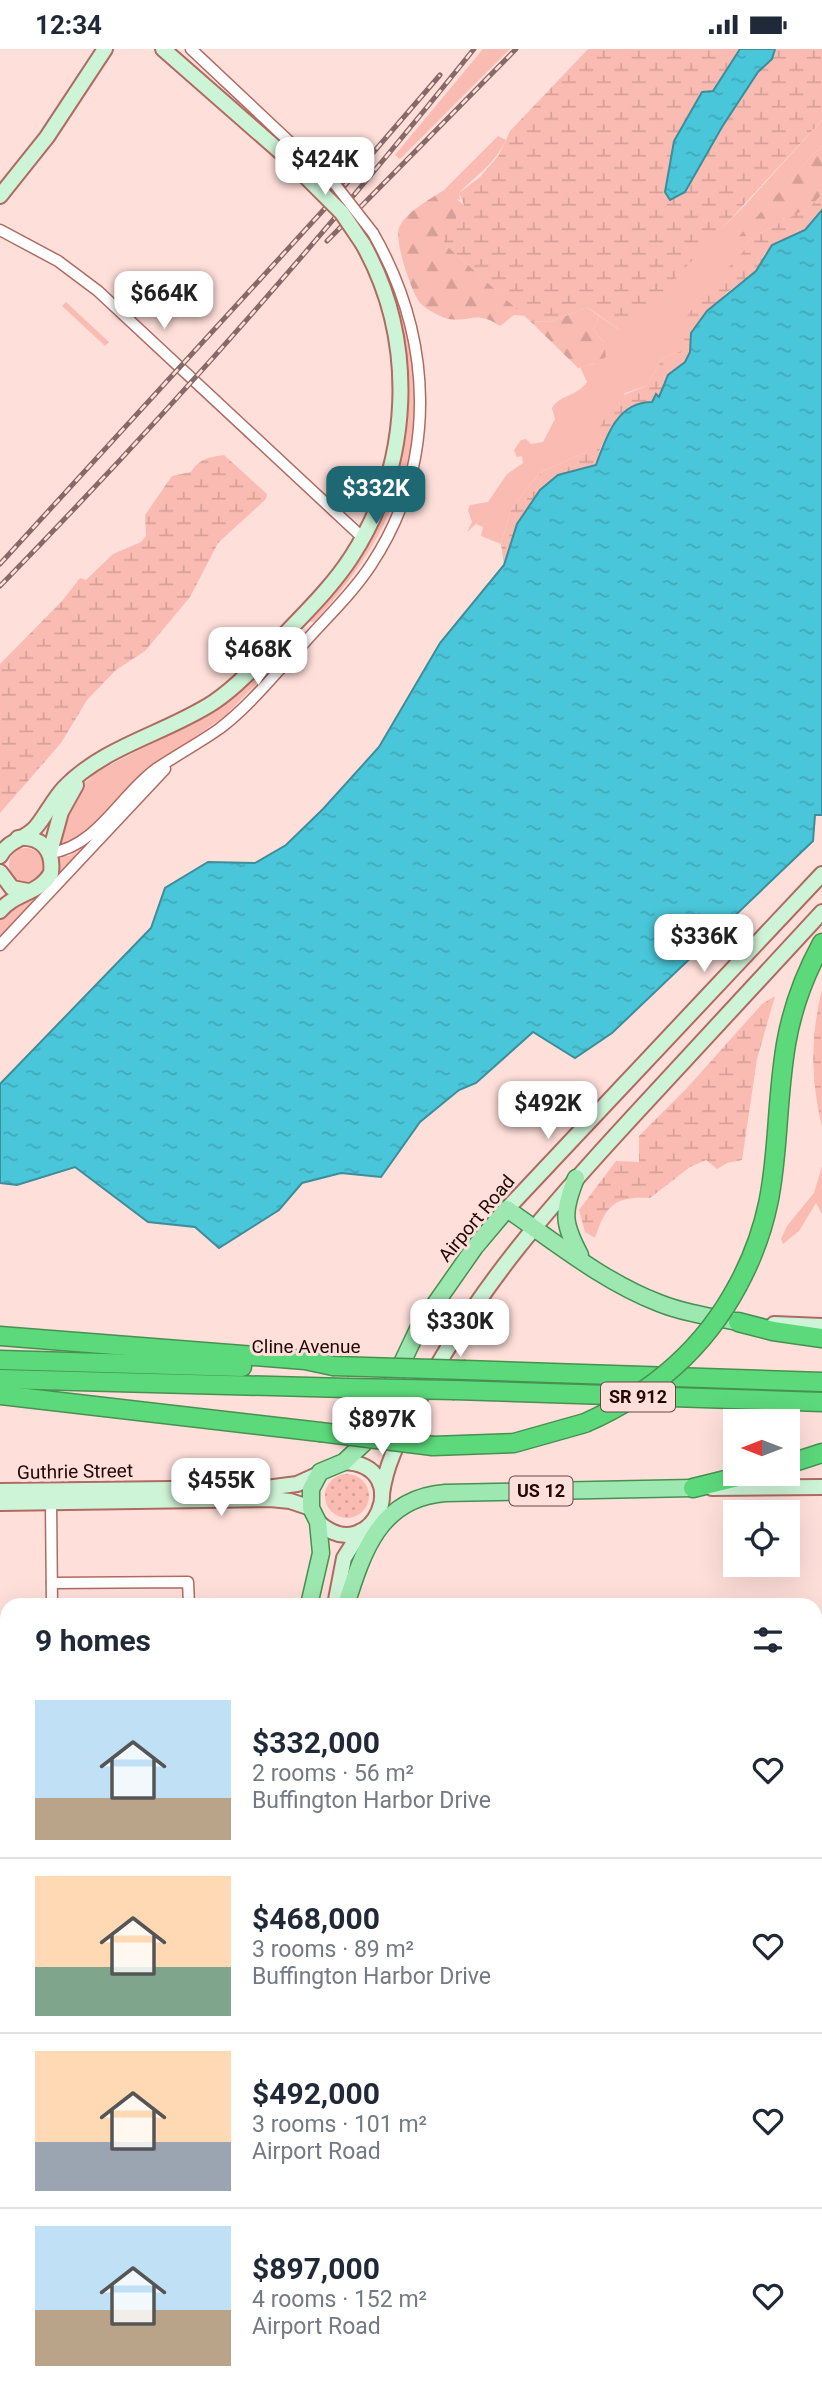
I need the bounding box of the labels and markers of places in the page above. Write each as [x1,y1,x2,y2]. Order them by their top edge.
pin: $424K [276,137,374,197]
pin: $664K [115,271,213,331]
pin: $332K [327,467,425,526]
pin: $468K [209,627,307,687]
pin: $336K [655,915,753,974]
pin: $492K [499,1081,597,1141]
pin: $330K [411,1299,509,1359]
pin: $897K [333,1397,431,1457]
pin: $455K [172,1459,270,1518]

